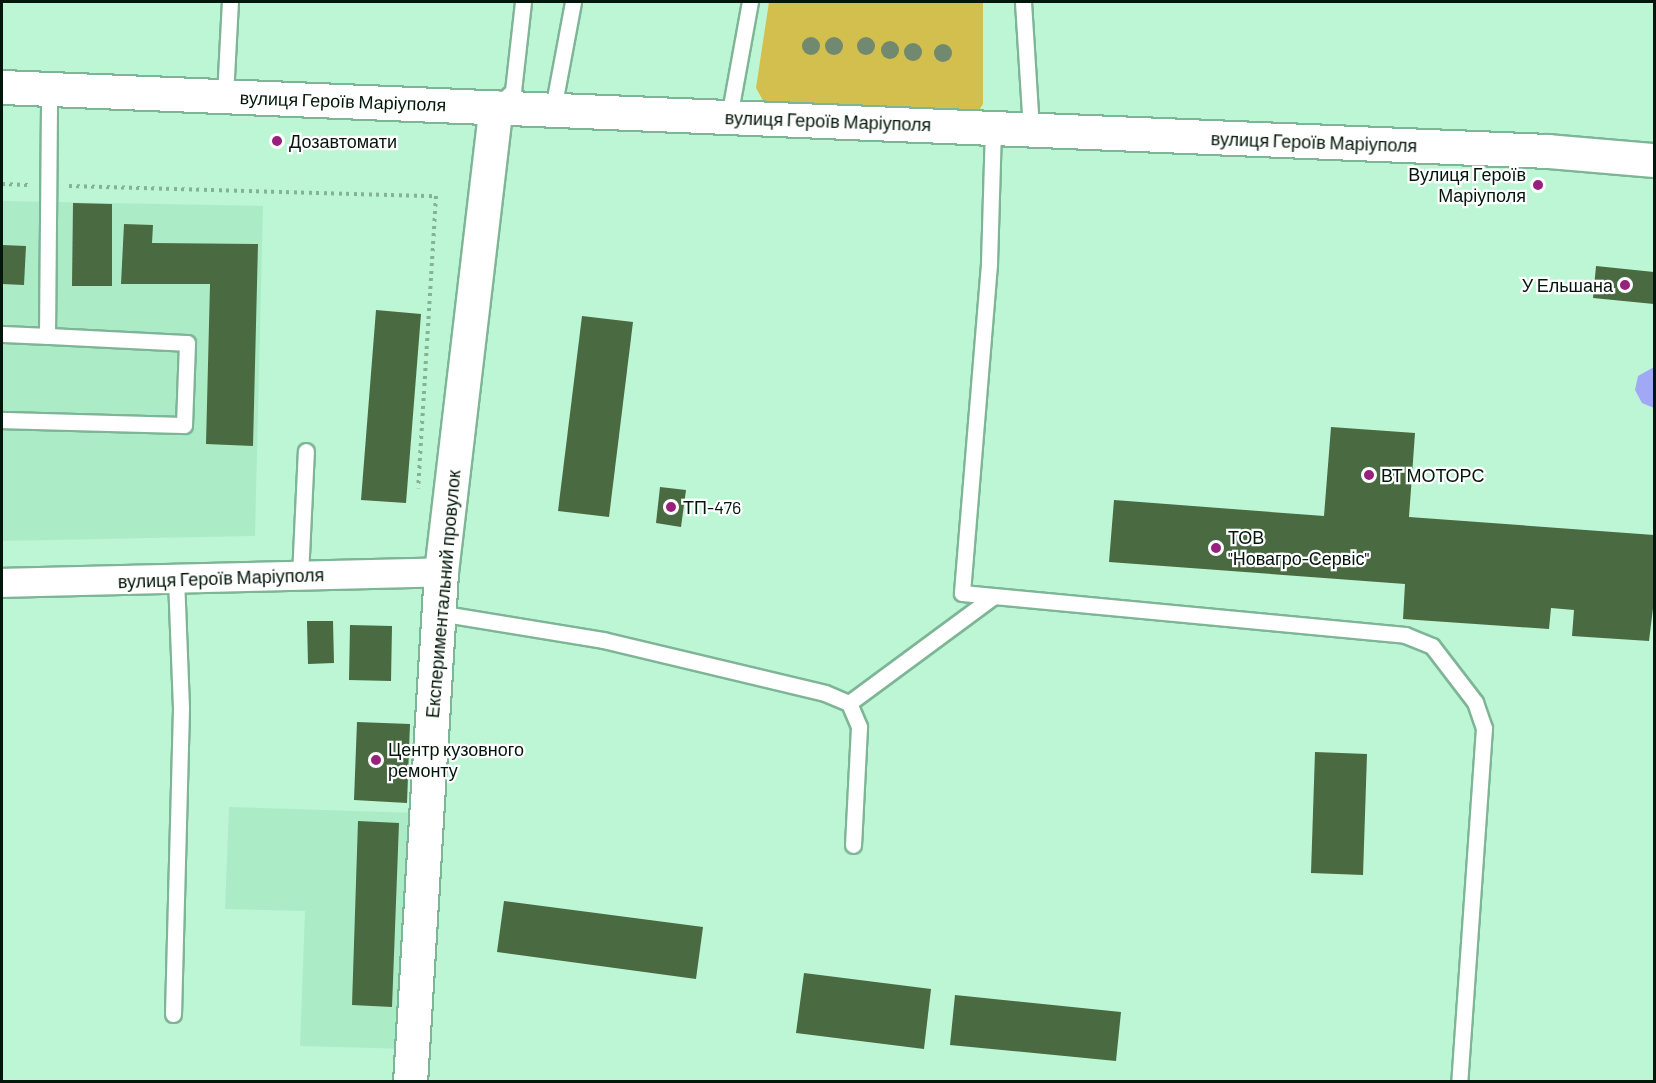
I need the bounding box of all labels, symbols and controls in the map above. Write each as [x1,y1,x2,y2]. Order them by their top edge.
street label: вулиця Героїв Маріуполя [239,87,447,115]
street label: вулиця Героїв Маріуполя [724,107,932,135]
street label: вулиця Героїв Маріуполя [1210,128,1418,156]
place label: Дозавтомати [289,130,397,152]
marker: Дозавтомати [270,134,284,148]
place label: Вулиця Героїв Маріуполя [1408,164,1526,207]
marker: Вулиця Героїв Маріуполя [1531,178,1545,192]
place label: У Ельшана [1522,274,1613,296]
marker: У Ельшана [1618,278,1632,292]
place label: ВТ МОТОРС [1381,464,1484,486]
marker: ВТ МОТОРС [1362,468,1376,482]
street label: Експериментальний провулок [421,469,465,719]
place label: ТП-476 [683,496,741,518]
marker: ТП-476 [664,500,678,514]
place label: ТОВ "Новагро-Сервіс" [1228,527,1369,570]
marker: ТОВ "Новагро-Сервіс" [1209,541,1223,555]
street label: вулиця Героїв Маріуполя [117,564,325,592]
place label: Центр кузовного ремонту [388,739,524,782]
marker: Центр кузовного ремонту [369,753,383,767]

